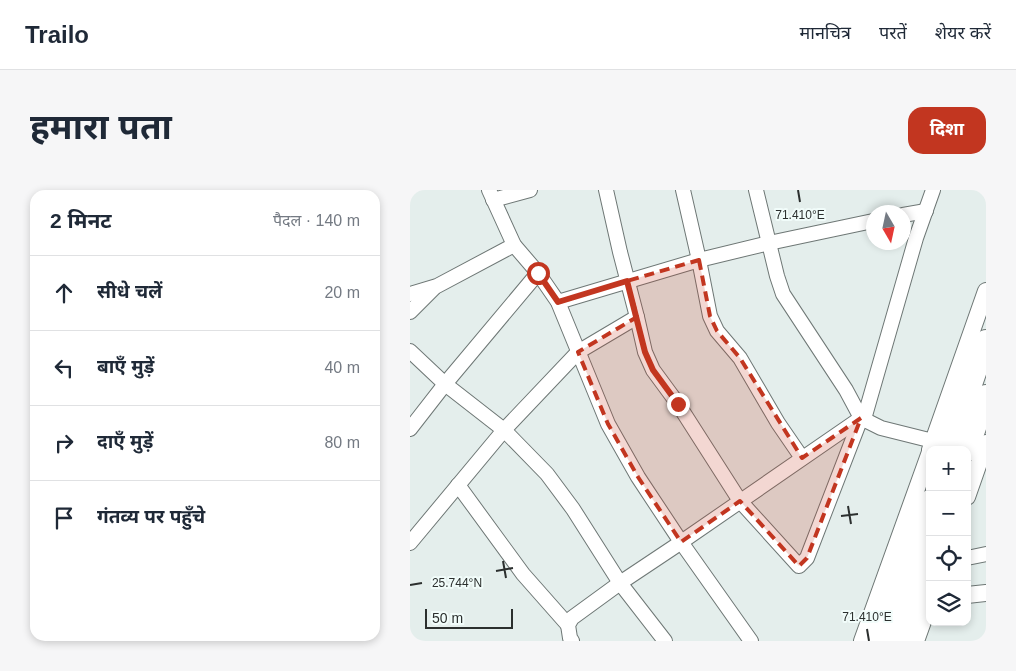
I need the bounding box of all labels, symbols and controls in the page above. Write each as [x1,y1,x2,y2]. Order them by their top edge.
text: Trailo [25,21,89,48]
text: मानचित्र [799,23,851,43]
text: परतें [879,23,907,43]
text: शेयर करें [935,23,991,43]
text: हमारा पता [30,107,172,146]
button: दिशा [908,107,986,154]
north arrow [866,205,911,250]
text: 71.410°E [775,208,825,222]
text: 2 मिनट [50,209,112,232]
text: पैदल · 140 m [273,212,360,229]
route start [527,262,550,285]
icon: ahead [50,279,78,307]
text: सीधे चलें [97,281,162,302]
text: 20 m [324,284,360,301]
icon: left [50,354,78,382]
text: बाएँ मुड़ें [97,356,154,377]
text: 40 m [324,359,360,376]
route end [667,393,690,416]
icon: right [50,429,78,457]
text: दाएँ मुड़ें [97,431,153,452]
text: 80 m [324,434,360,451]
map controls [926,446,971,626]
button: + [926,446,971,491]
button: − [926,491,971,536]
icon: arrive [50,504,78,532]
text: गंतव्य पर पहुँचे [97,506,205,527]
button: locate [926,536,971,581]
text: 25.744°N [432,576,482,590]
button: layers [926,581,971,626]
scale bar [425,606,512,629]
text: 50 m [432,610,463,626]
text: 71.410°E [842,610,892,624]

